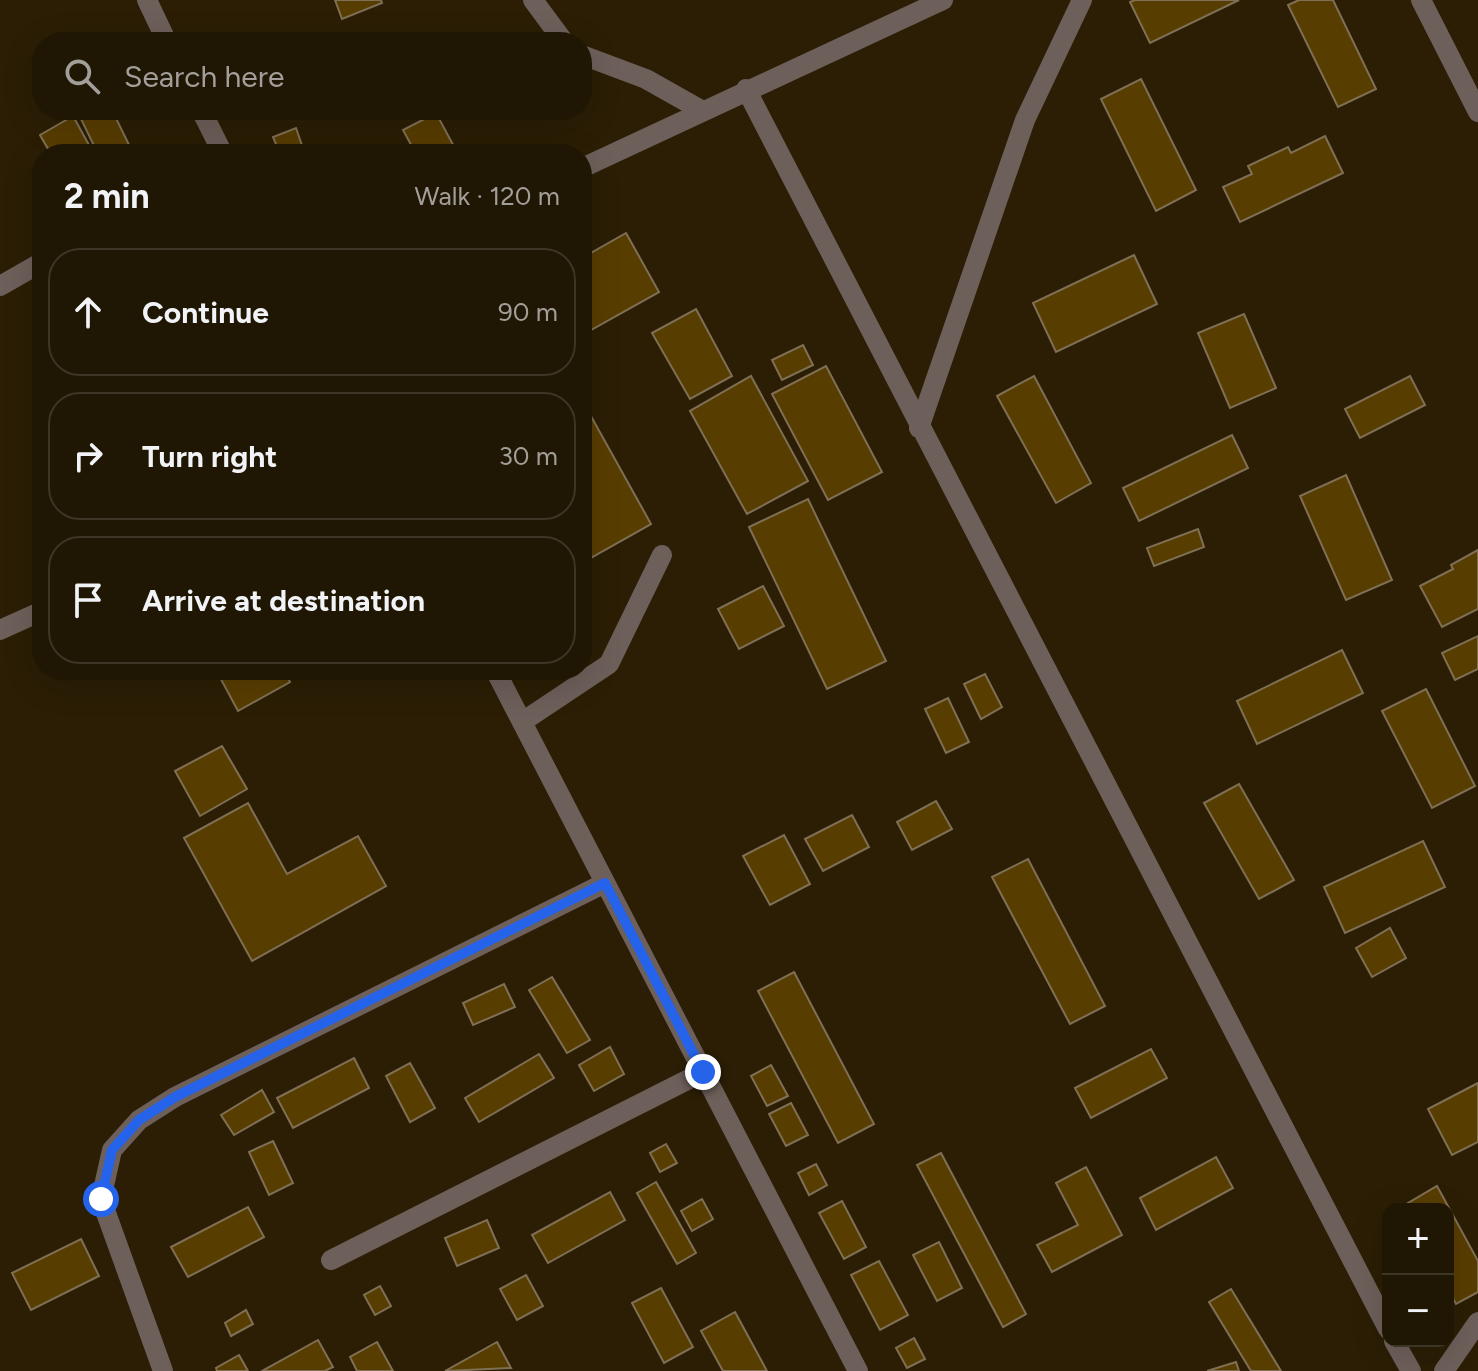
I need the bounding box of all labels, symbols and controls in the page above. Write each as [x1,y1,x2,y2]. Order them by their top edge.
search box [32,32,592,120]
icon: search [60,54,104,98]
text: Search here [124,58,284,95]
text: 2 min [64,176,150,217]
text: Walk · 120 m [415,180,560,212]
icon: ahead [66,290,110,334]
text: Continue [142,294,269,331]
text: 90 m [498,296,558,328]
icon: right [66,434,110,478]
text: Turn right [142,438,277,475]
text: 30 m [499,440,558,472]
icon: arrive [66,578,110,622]
text: Arrive at destination [142,582,425,619]
route end [685,1054,721,1090]
route start [83,1181,119,1217]
map controls [1382,1203,1454,1347]
button: + [1382,1203,1454,1275]
button: − [1382,1275,1454,1347]

